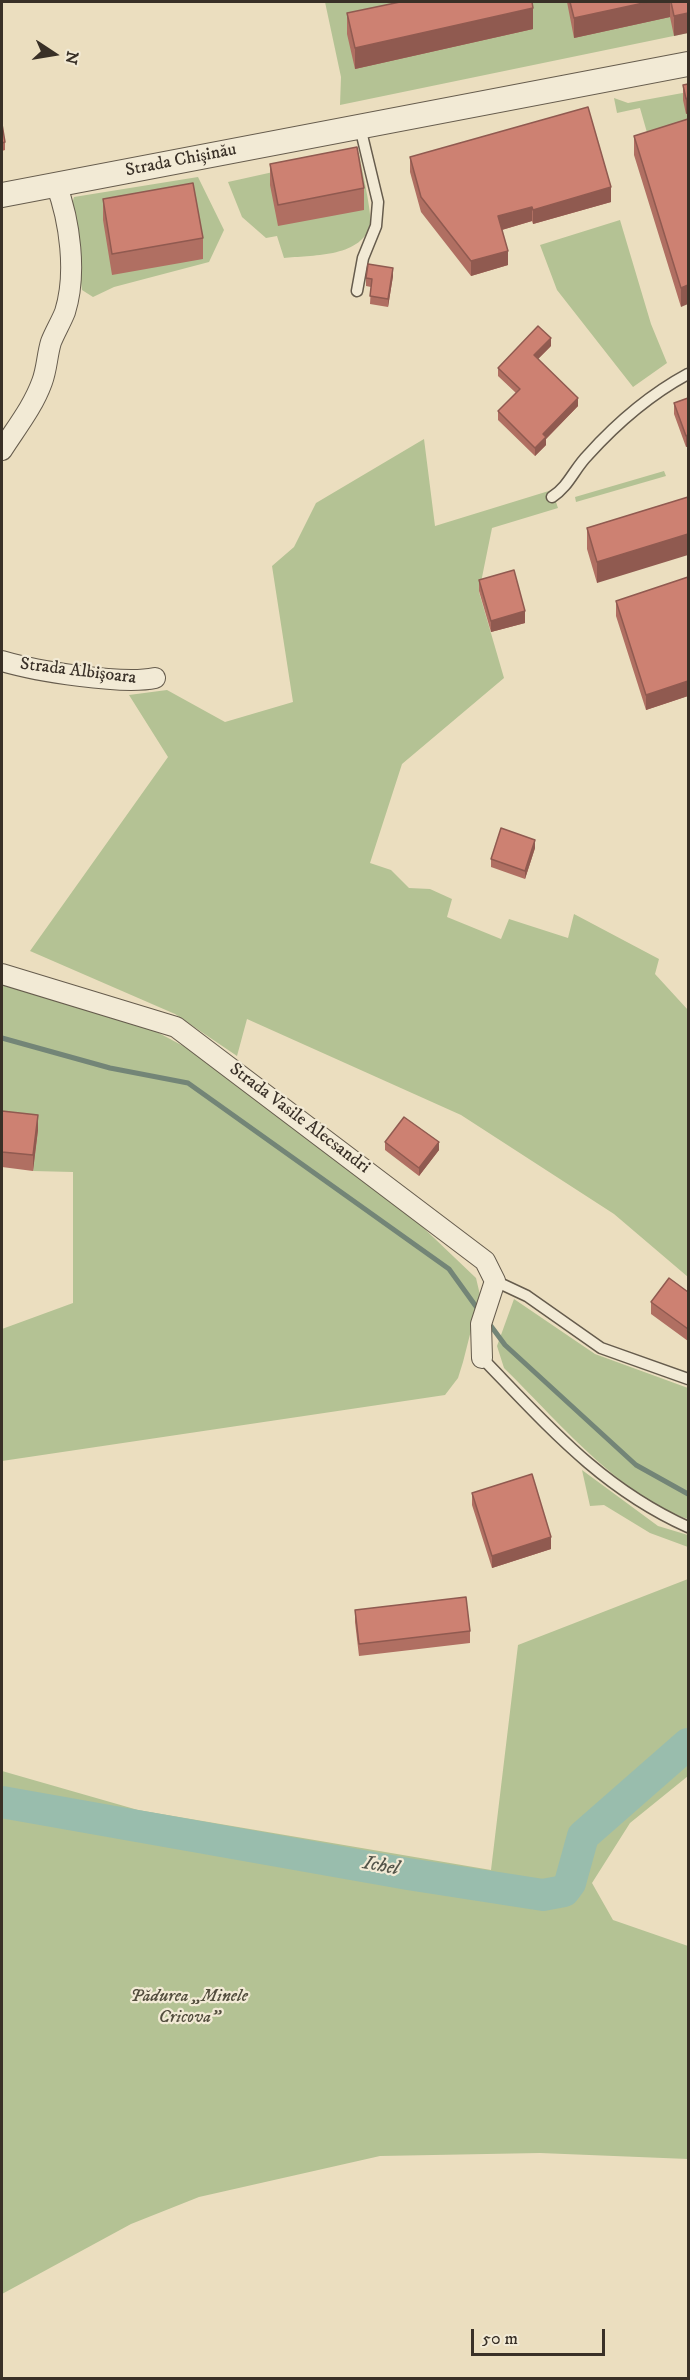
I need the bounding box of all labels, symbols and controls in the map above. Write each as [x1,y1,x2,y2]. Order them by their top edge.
north arrow [24,24,84,84]
text: N [60,49,83,66]
street label: Strada Chișinău [124,140,238,182]
street label: Strada Albișoara [19,654,137,690]
street label: Strada Vasile Alecsandri [224,1059,374,1179]
water label: Ichel [361,1852,401,1882]
park label: Pădurea „Minele Cricova” [130,1986,248,2028]
scale bar [474,2317,608,2355]
text: 50 m [482,2328,518,2350]

